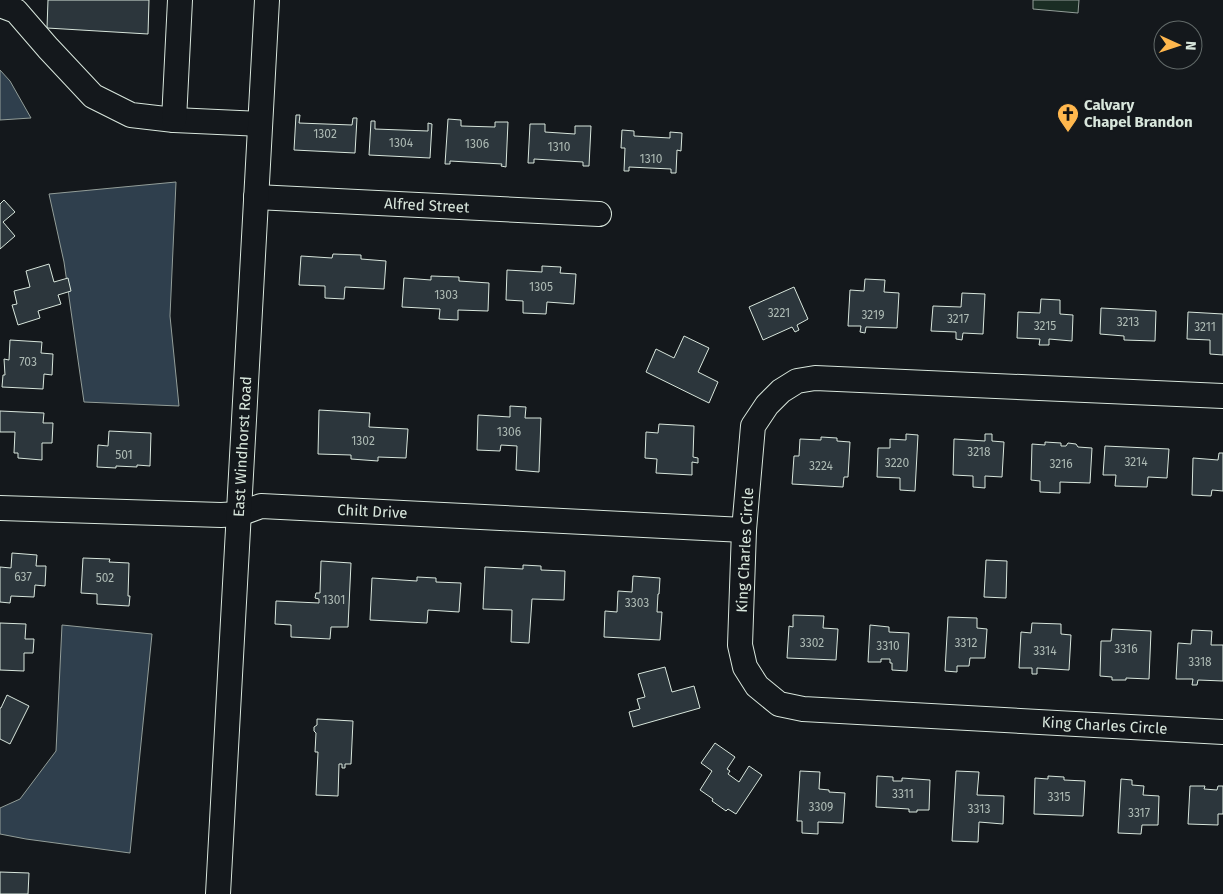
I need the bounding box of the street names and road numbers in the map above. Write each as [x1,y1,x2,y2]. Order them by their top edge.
street label: Alfred Street [384,194,470,217]
street label: East Windhorst Road [230,376,255,518]
street label: King Charles Circle [733,487,757,613]
street label: Chilt Drive [337,501,408,522]
street label: King Charles Circle [1041,713,1168,738]

